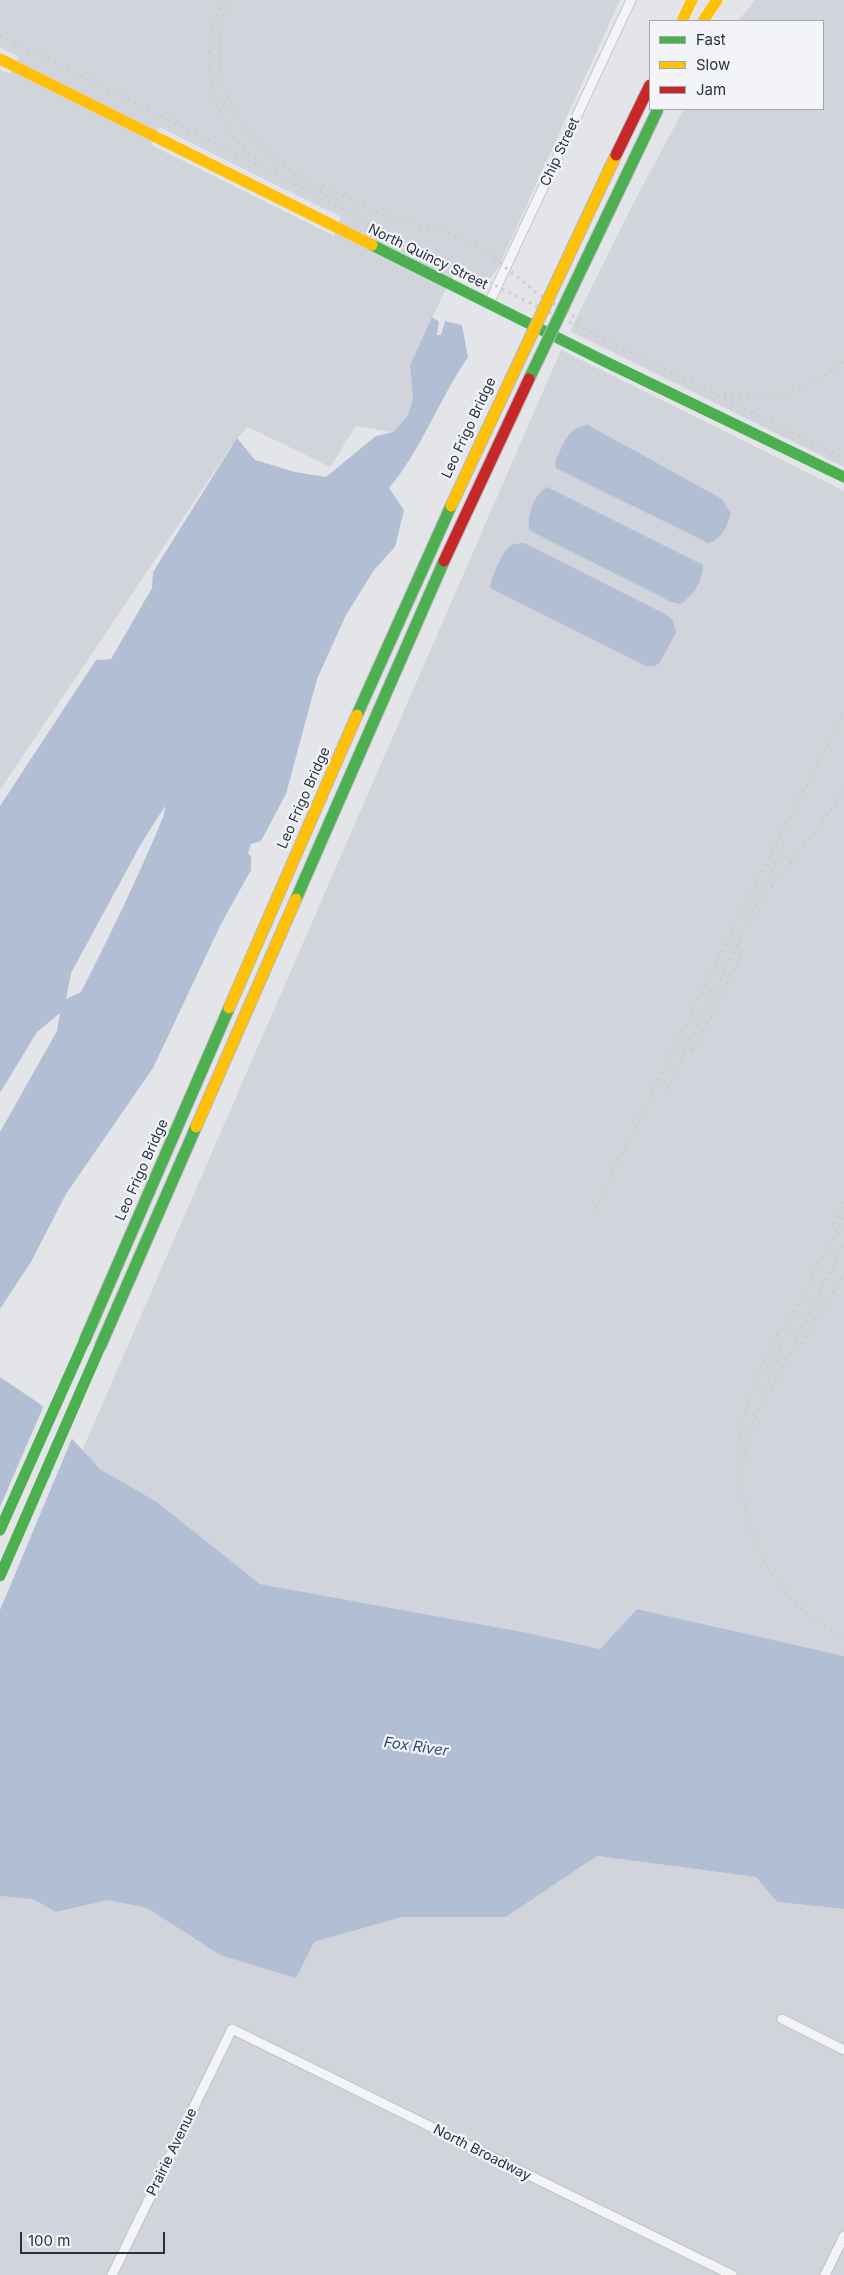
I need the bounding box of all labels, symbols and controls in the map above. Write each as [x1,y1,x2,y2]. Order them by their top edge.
legend [649,20,824,110]
text: Fast [696,30,726,49]
text: Slow [696,55,730,74]
text: Jam [696,80,726,99]
street label: Chip Street [537,115,583,189]
street label: North Quincy Street [365,221,491,293]
street label: Leo Frigo Bridge [438,375,500,481]
street label: Leo Frigo Bridge [274,745,334,851]
street label: Leo Frigo Bridge [112,1117,172,1223]
water label: Fox River [383,1734,449,1760]
street label: Prairie Avenue [143,2105,201,2199]
street label: North Broadway [430,2121,534,2185]
scale bar [22,2222,168,2254]
text: 100 m [28,2231,70,2250]

